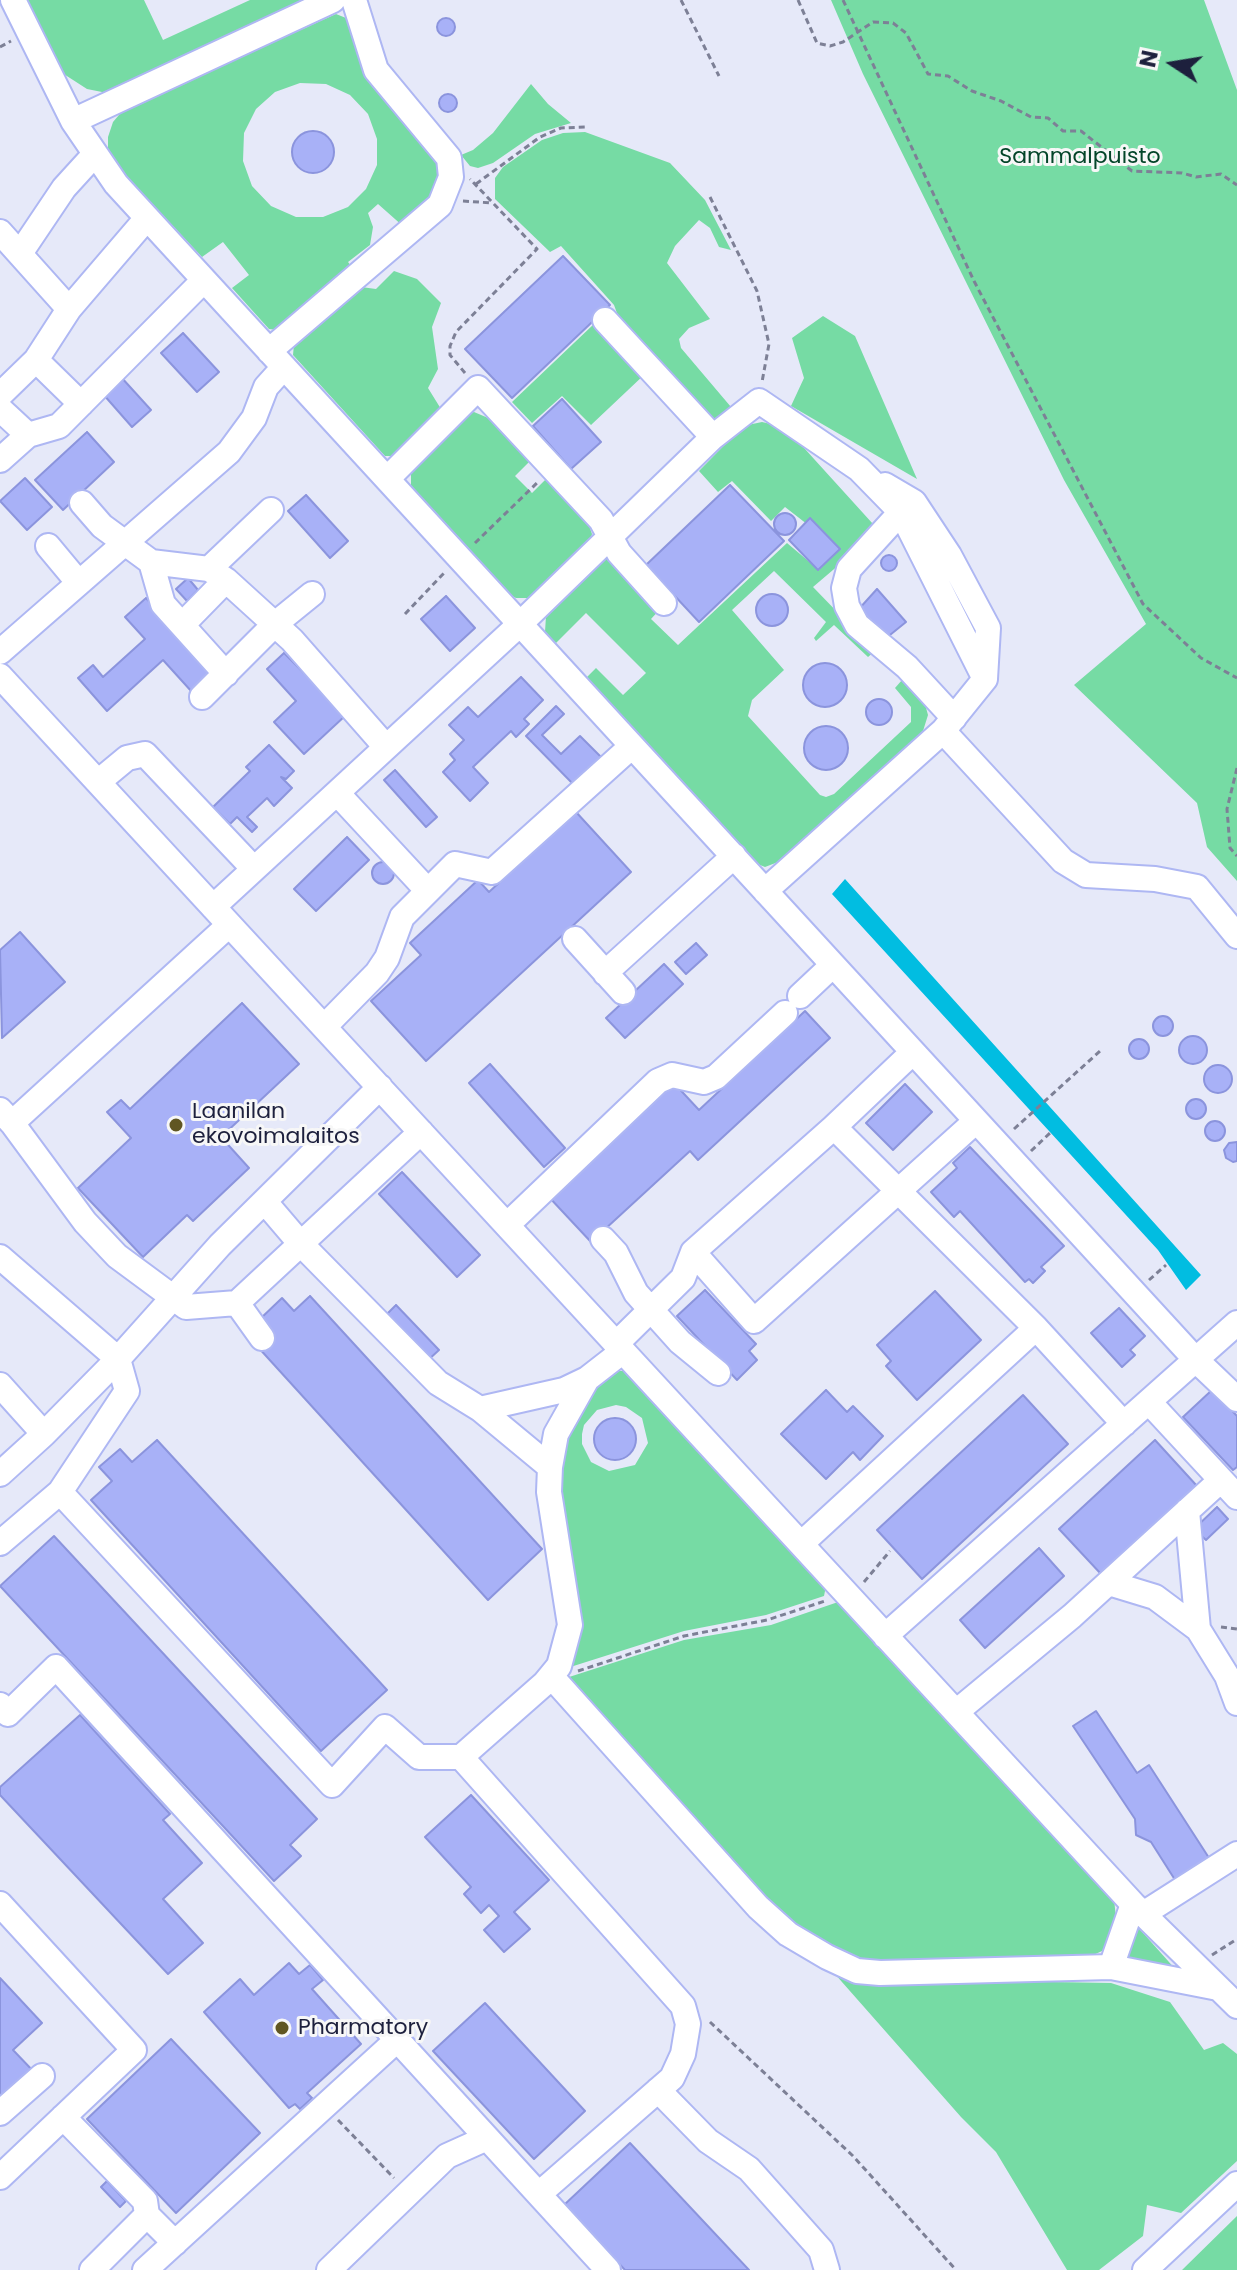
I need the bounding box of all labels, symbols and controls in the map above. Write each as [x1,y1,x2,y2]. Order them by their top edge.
north arrow [1133,24,1213,104]
text: N [1132,48,1166,70]
park label: Sammalpuisto [999,144,1161,170]
place label: Laanilan ekovoimalaitos [192,1099,360,1150]
marker: Laanilan ekovoimalaitos [167,1116,185,1134]
place label: Pharmatory [298,2015,428,2041]
marker: Pharmatory [273,2019,291,2037]

